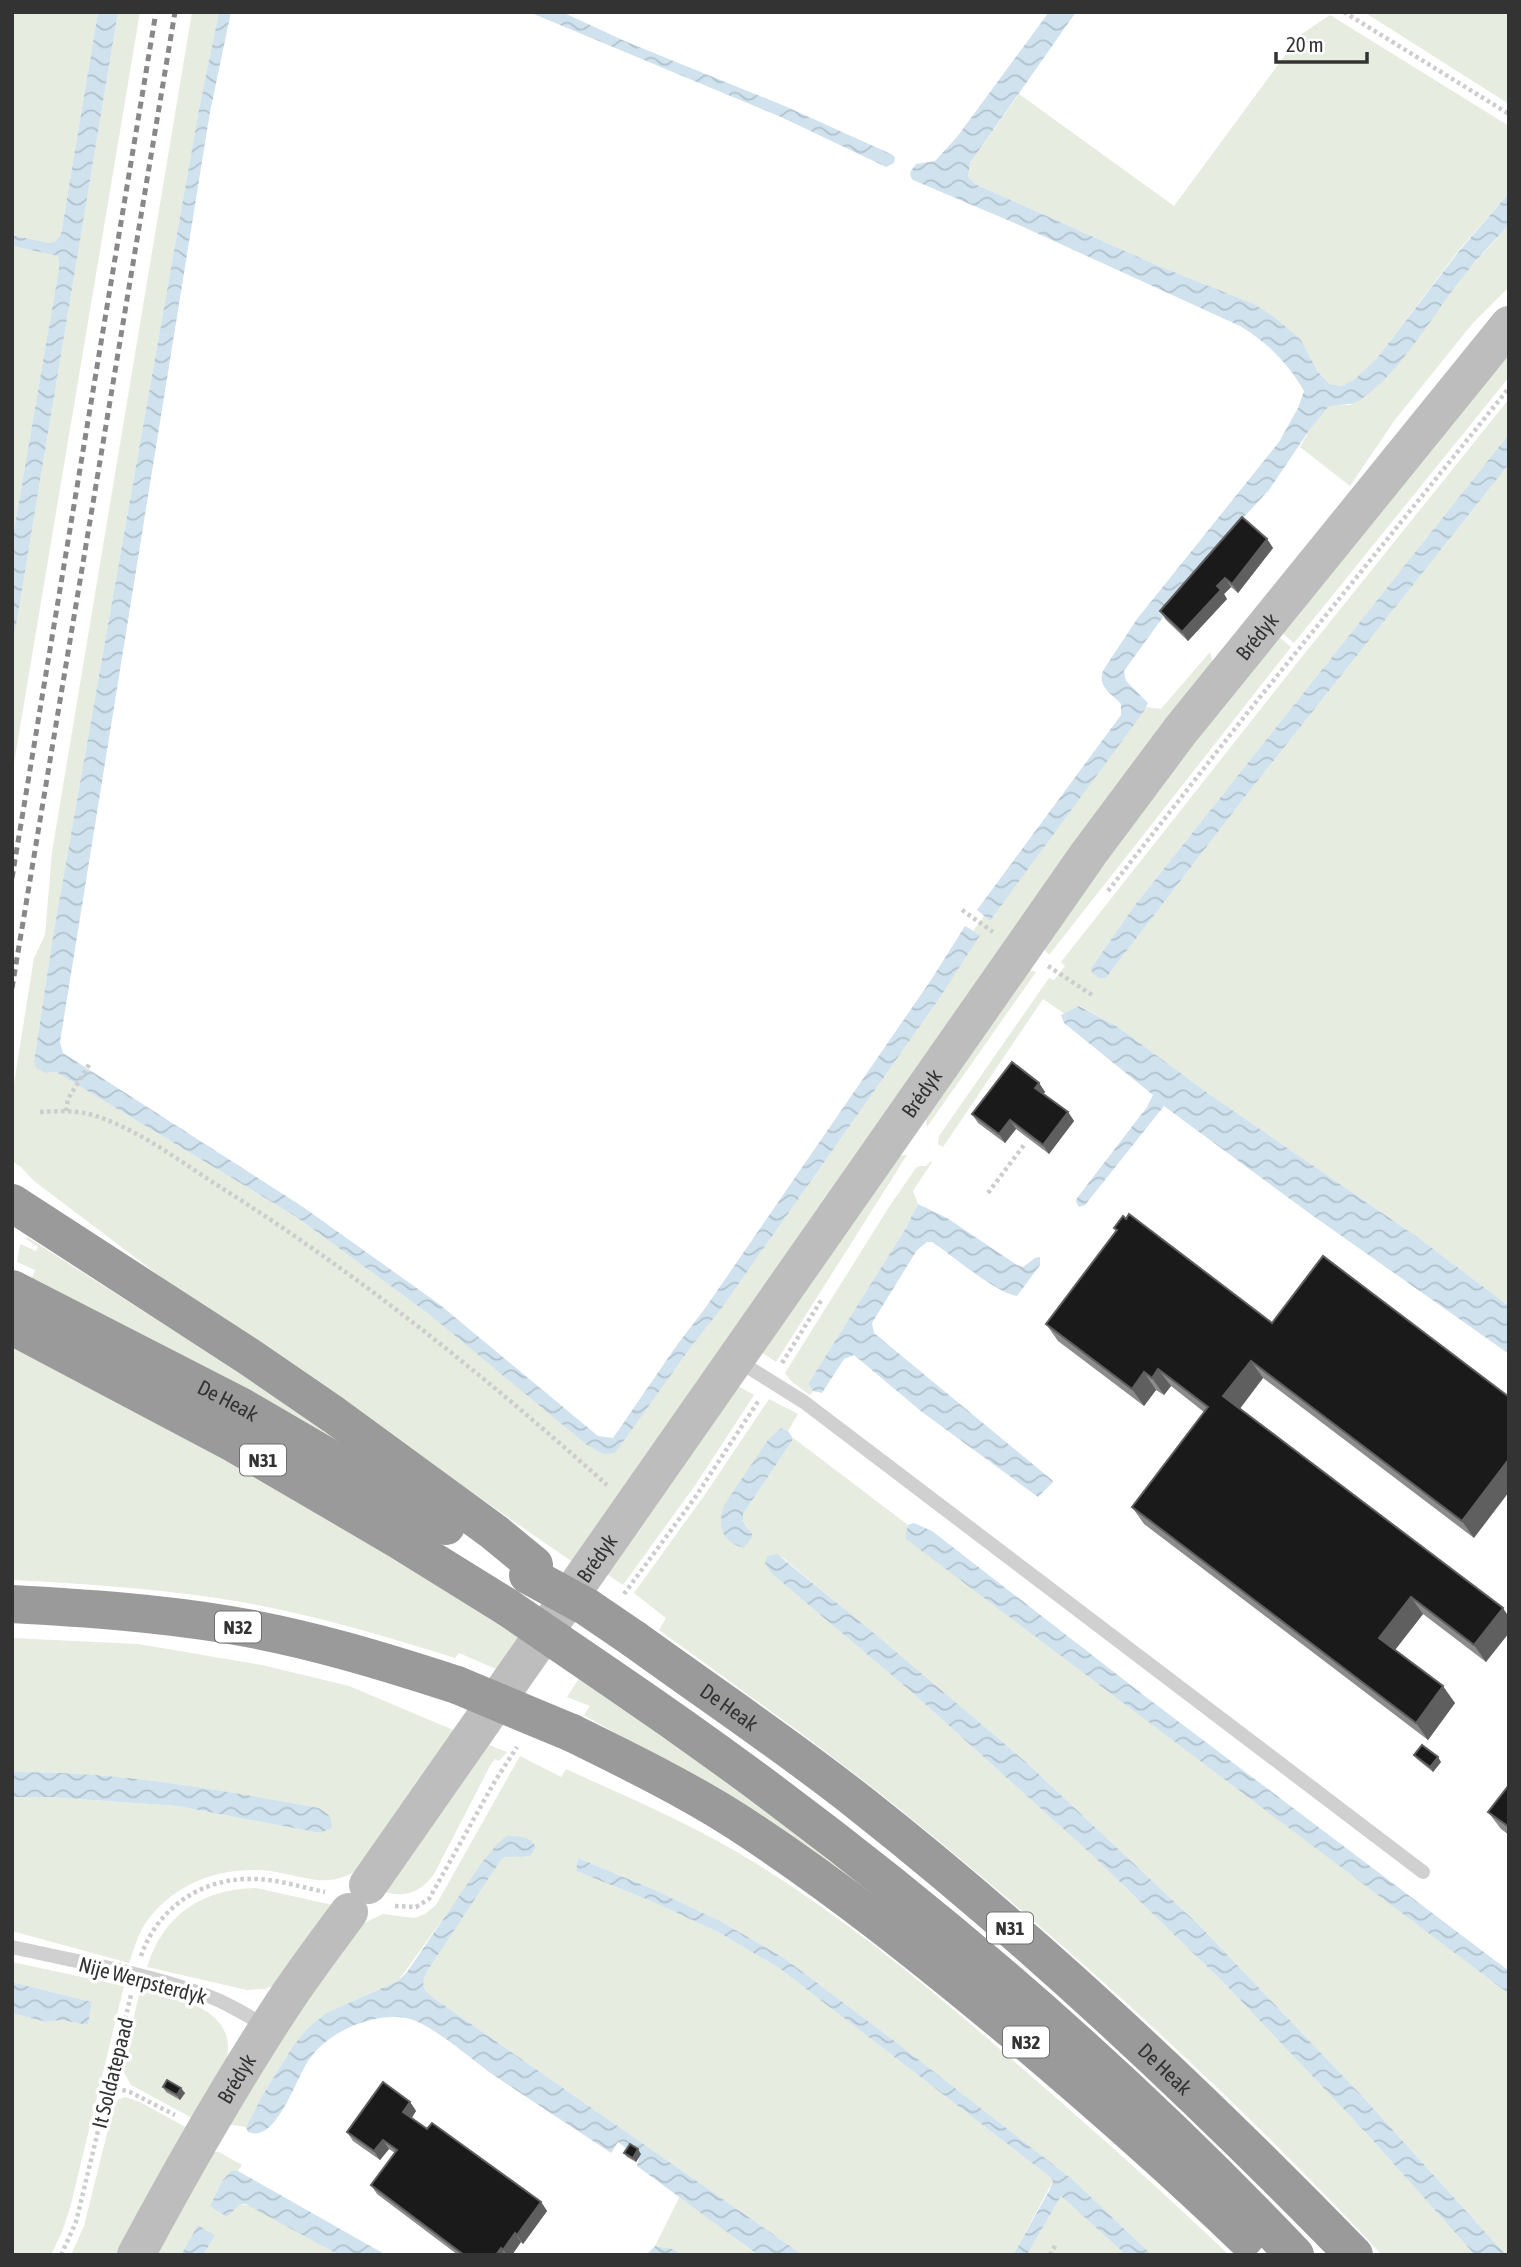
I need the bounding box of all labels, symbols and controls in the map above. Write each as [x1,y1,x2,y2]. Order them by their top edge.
scale bar [1276,21,1367,65]
text: 20 m [1286,32,1324,56]
street label: Brédyk [1231,608,1283,665]
street label: Brédyk [896,1064,946,1122]
street label: De Heak [194,1374,263,1426]
road number: N31 [240,1444,286,1476]
street label: Brédyk [571,1529,622,1587]
road number: N32 [215,1611,261,1642]
street label: De Heak [696,1678,763,1735]
road number: N31 [987,1912,1033,1944]
street label: Nije Werpsterdyk [76,1951,210,2009]
street label: It Soldatepaad [87,2015,137,2131]
road number: N32 [1003,2026,1049,2058]
street label: De Heak [1133,2038,1197,2100]
street label: Brédyk [212,2049,260,2107]

